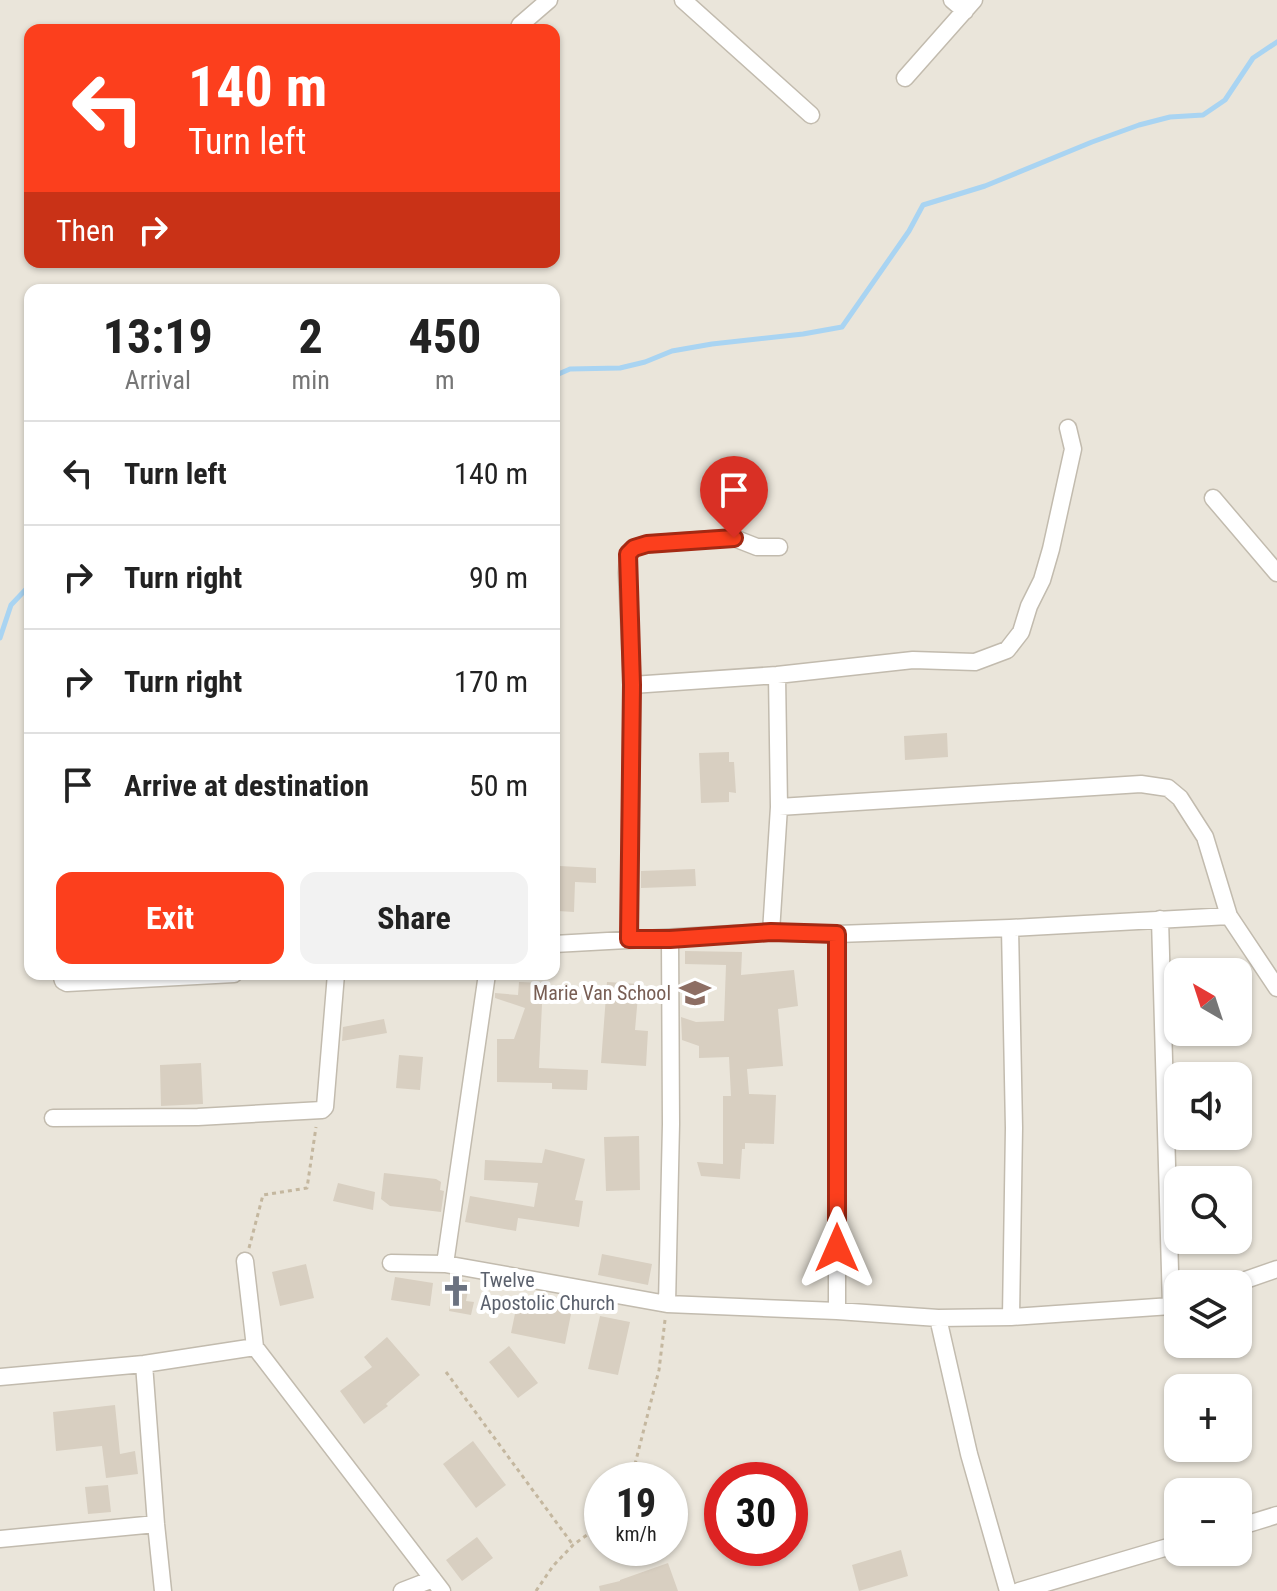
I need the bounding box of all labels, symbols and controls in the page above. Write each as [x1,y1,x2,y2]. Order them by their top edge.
text: 140 m [188,54,327,120]
icon: left [56,56,160,160]
text: Turn left [188,121,306,163]
icon: right [131,208,175,252]
text: Then [56,213,115,248]
text: 13:19 [103,308,213,365]
text: 2 [299,308,323,365]
text: 450 [408,308,481,365]
text: Arrival [125,365,191,395]
text: min [292,365,330,395]
text: m [435,365,455,395]
icon: left [56,451,100,495]
text: Turn left [124,456,227,491]
text: 140 m [454,456,528,491]
pin [700,456,768,538]
icon: arrive [712,468,756,512]
icon: right [56,555,100,599]
text: Turn right [124,560,242,595]
text: 90 m [469,560,528,595]
icon: right [56,659,100,703]
text: Turn right [124,664,242,699]
text: 170 m [454,664,528,699]
icon: arrive [56,763,100,807]
text: Arrive at destination [124,768,369,803]
text: 50 m [469,768,528,803]
button: Exit [56,872,284,964]
button: Share [300,872,528,964]
north arrow [1164,958,1252,1046]
map controls [1164,958,1252,1566]
school or university icon: Marie Van School [678,976,712,1010]
place label: Marie Van School [533,981,671,1005]
button: sound [1164,1062,1252,1150]
button: search [1164,1166,1252,1254]
position arrow [795,1206,879,1290]
place label: Twelve Apostolic Church [480,1268,615,1315]
button: layers [1164,1270,1252,1358]
church icon: Twelve Apostolic Church [439,1274,473,1308]
button: + [1164,1374,1252,1462]
speed limit sign: 30 [704,1462,808,1566]
button: − [1164,1478,1252,1566]
text: 19 [616,1480,656,1527]
text: km/h [615,1522,657,1546]

